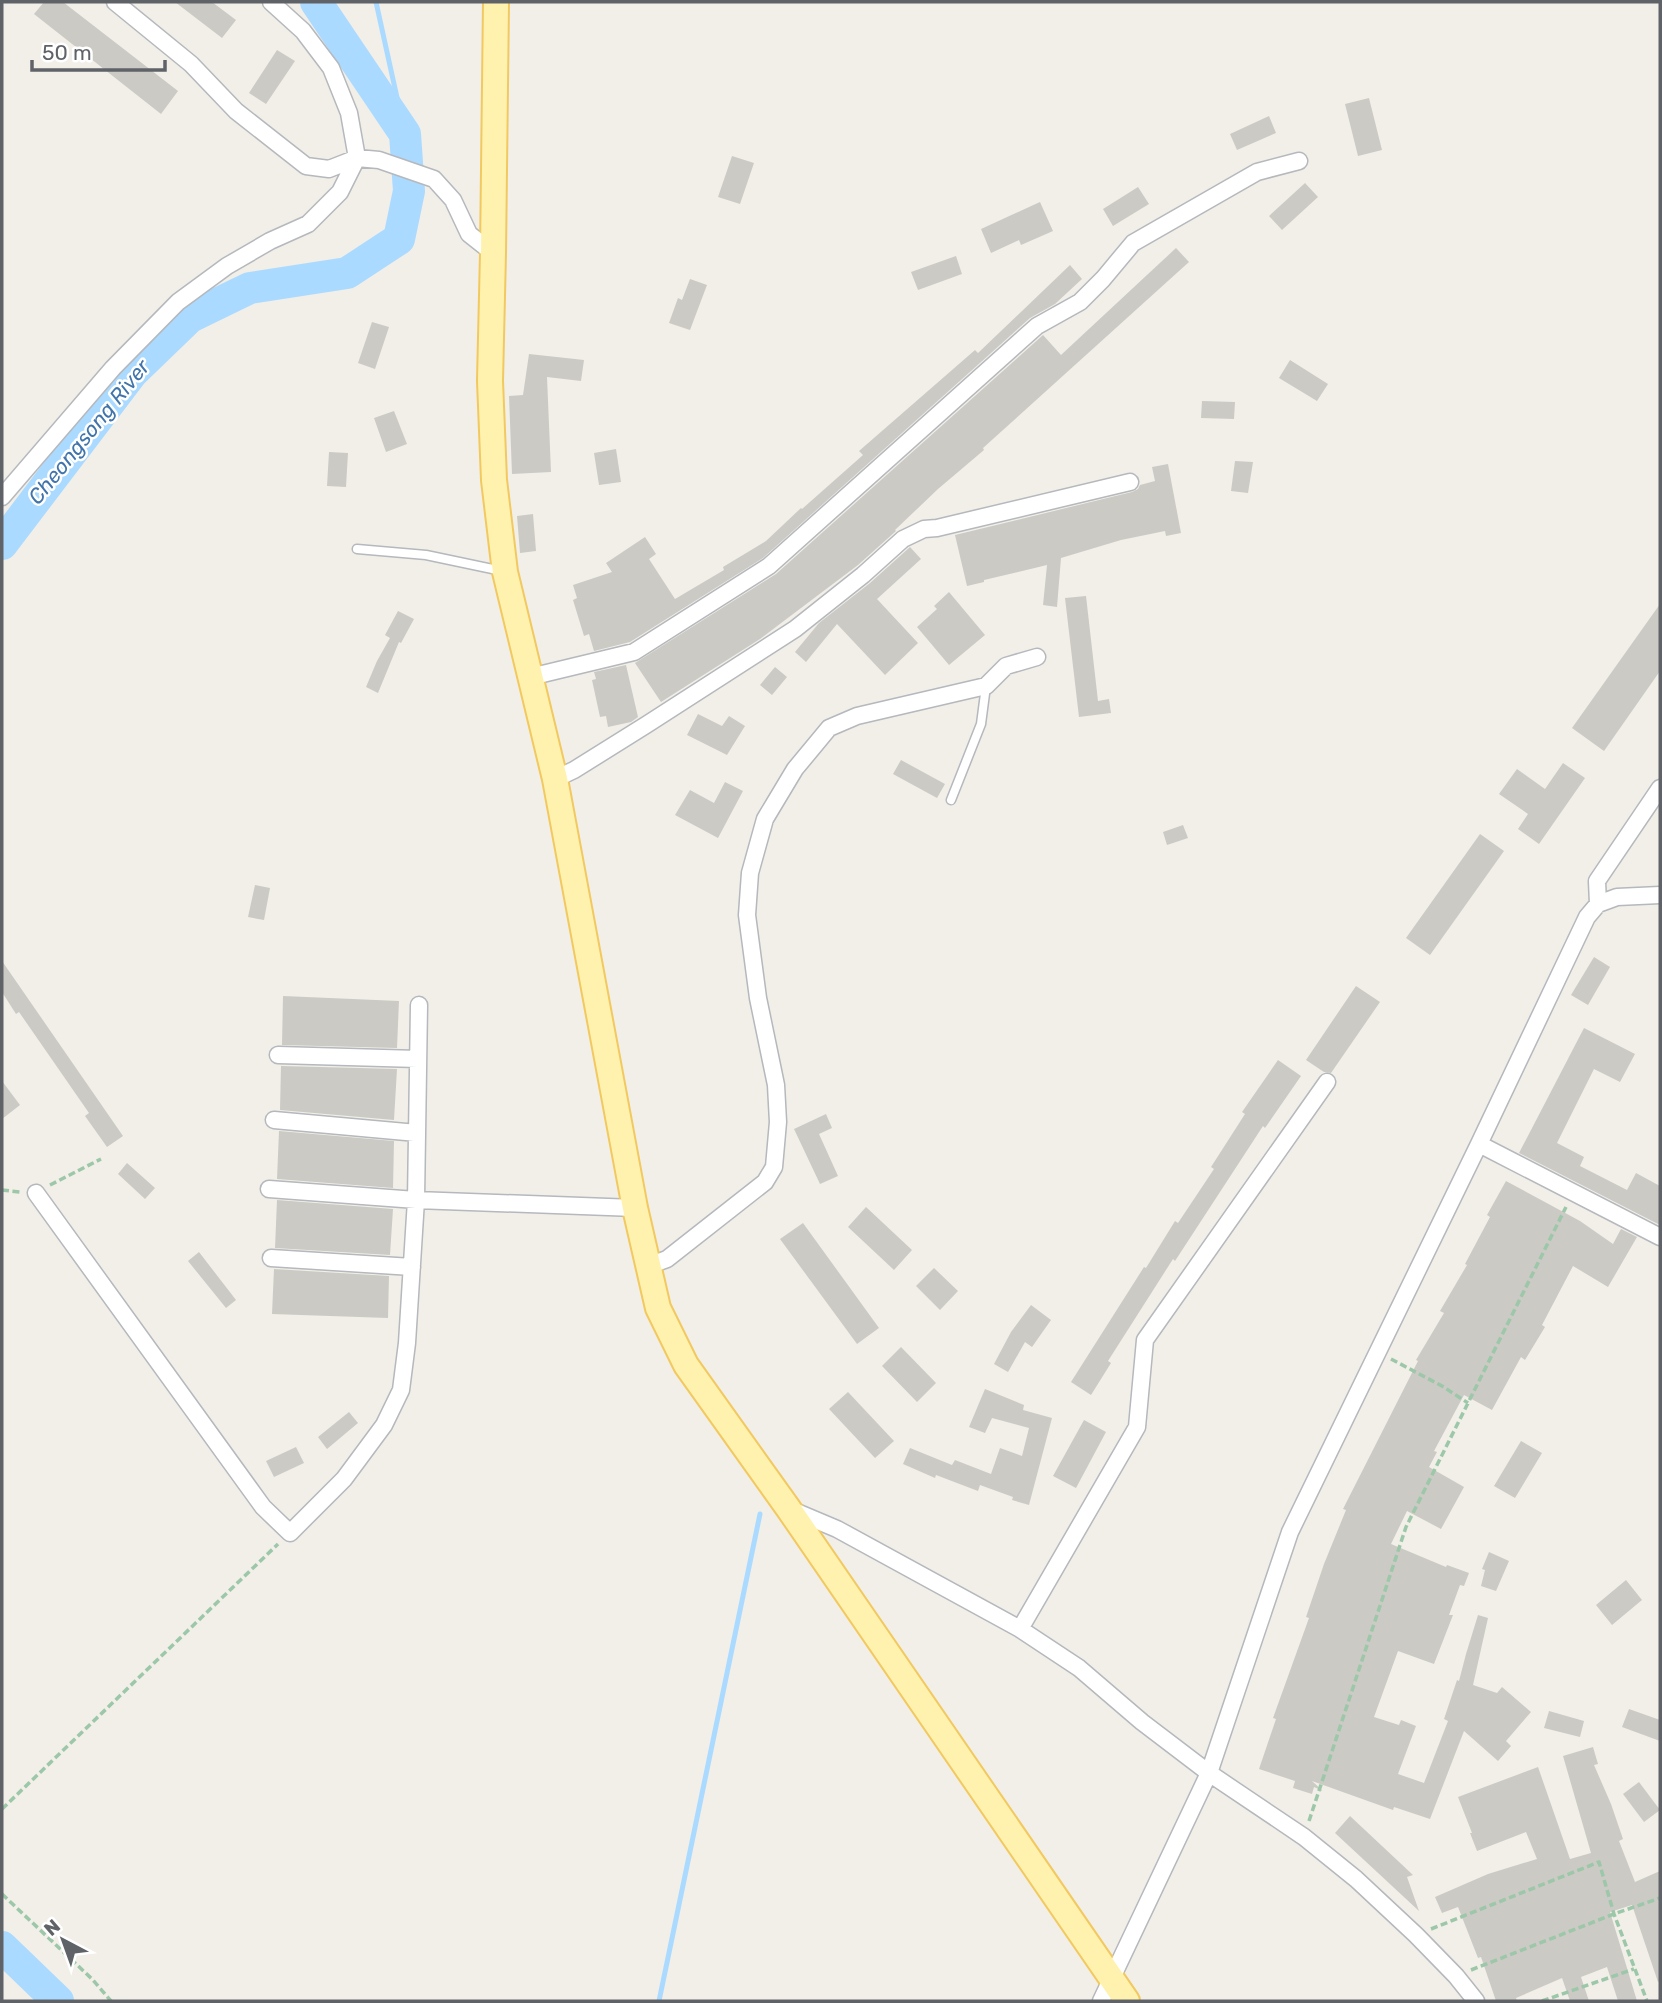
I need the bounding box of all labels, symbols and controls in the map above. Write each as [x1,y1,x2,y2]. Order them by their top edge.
scale bar [32,28,164,72]
text: 50 m [42,40,92,65]
water label: Cheongsong River [23,354,155,509]
north arrow [28,1905,98,1975]
text: N [39,1914,65,1941]

